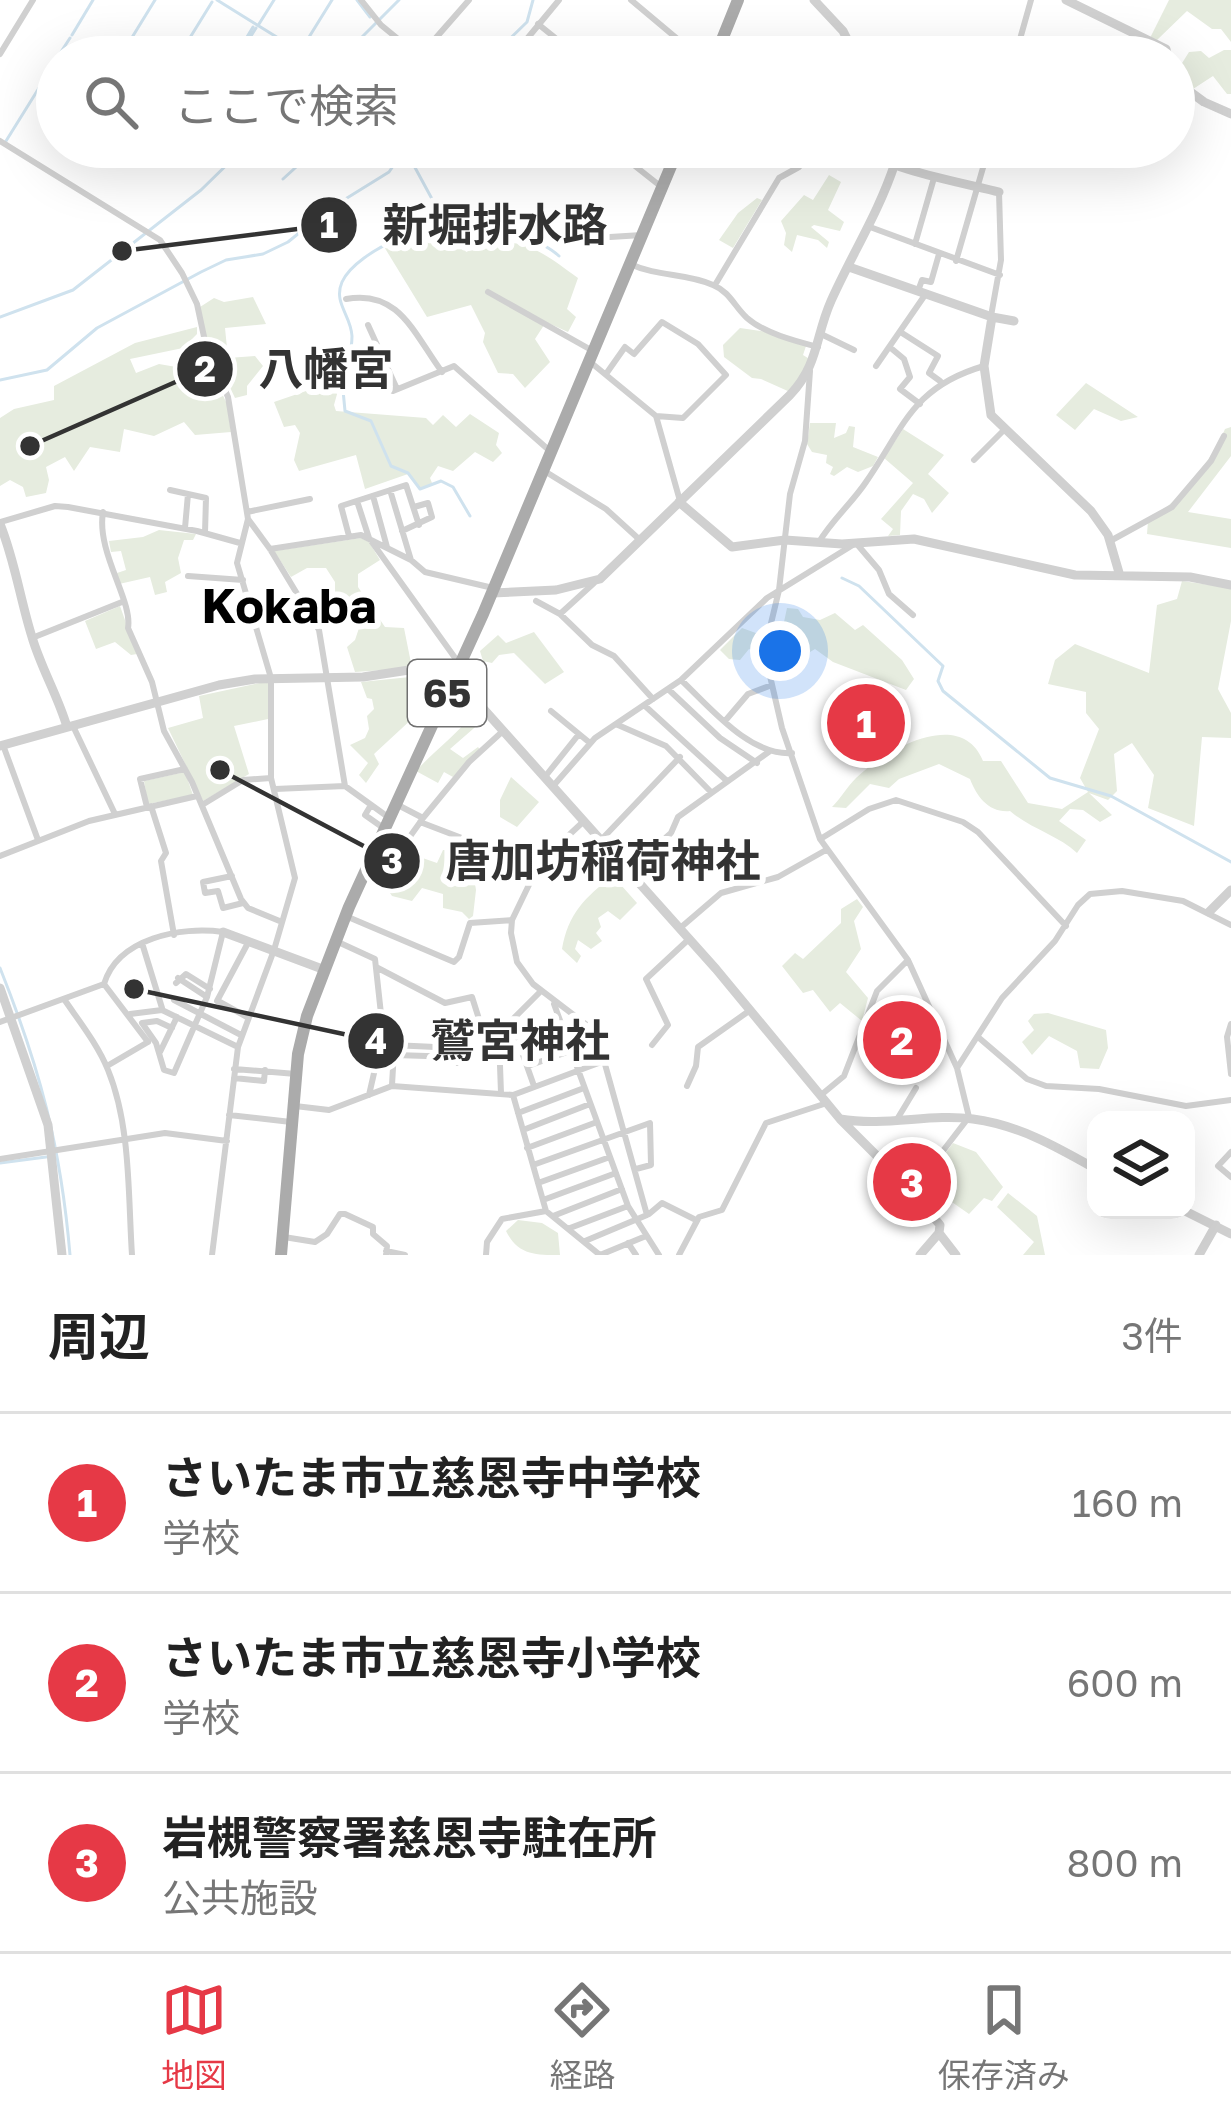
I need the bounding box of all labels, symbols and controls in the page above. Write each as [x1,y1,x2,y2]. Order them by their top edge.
search box [36,36,1195,168]
icon: search [78,69,144,135]
text: ここで検索 [174,78,399,132]
callout: 新堀排水路 [299,185,632,266]
text: 新堀排水路 [382,197,608,251]
text: 1 [320,203,338,246]
callout: 八幡宮 [175,329,418,410]
text: 八幡宮 [258,341,394,395]
text: 2 [194,347,216,390]
district label: Kokaba [201,576,377,634]
your location [750,621,810,681]
road number: 65 [408,660,486,726]
pin: 1 [827,678,905,768]
callout: 唐加坊稲荷神社 [362,821,785,902]
text: 唐加坊稲荷神社 [445,833,761,887]
text: 3 [381,839,403,882]
pin: 2 [863,995,941,1085]
callout: 鷲宮神社 [346,1000,634,1081]
text: 鷲宮神社 [430,1013,610,1067]
text: 4 [365,1019,387,1062]
map controls [1087,1111,1195,1219]
button: layers [1087,1111,1195,1219]
pin: 3 [873,1137,951,1227]
text: 周辺 [48,1305,150,1366]
text: 3件 [1121,1312,1183,1359]
text: さいたま市立慈恩寺中学校 [162,1450,701,1504]
text: 1 [77,1479,97,1526]
text: 160 m [1072,1479,1183,1526]
text: 学校 [162,1514,240,1561]
text: さいたま市立慈恩寺小学校 [162,1630,701,1684]
text: 2 [75,1659,99,1706]
text: 600 m [1067,1659,1183,1706]
text: 学校 [162,1694,240,1741]
text: 岩槻警察署慈恩寺駐在所 [162,1810,657,1864]
text: 3 [75,1839,99,1886]
text: 800 m [1067,1839,1183,1886]
text: 公共施設 [162,1874,318,1921]
tab: 地図 [161,1977,227,2097]
tab: 経路 [549,1977,615,2097]
tab: 保存済み [938,1977,1070,2097]

